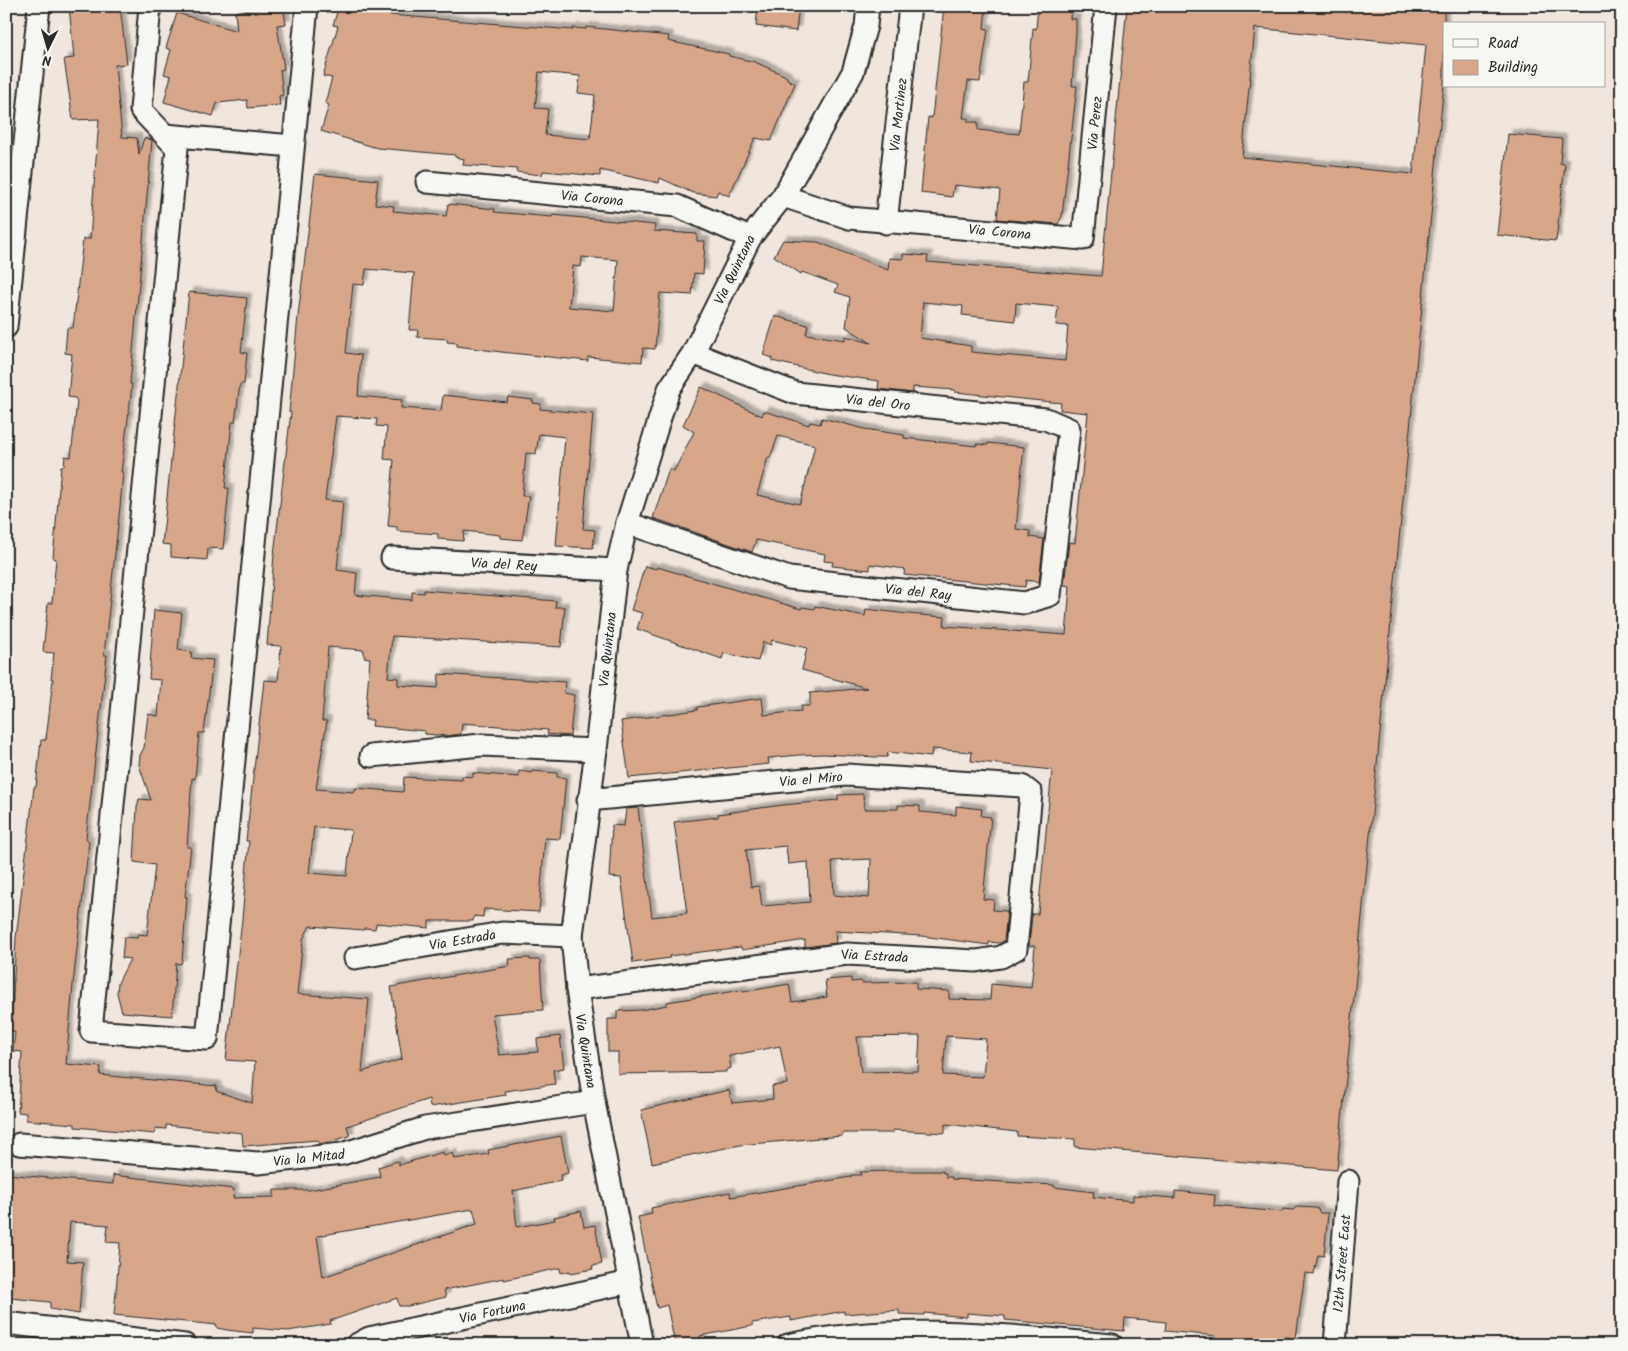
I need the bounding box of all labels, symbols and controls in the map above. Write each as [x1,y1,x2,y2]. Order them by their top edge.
north arrow [22,22,72,72]
legend [1443,22,1606,88]
text: Road [1488,32,1519,56]
text: N [41,49,52,71]
text: Building [1488,56,1538,80]
street label: Via Martinez [884,77,914,153]
street label: Via Perez [1082,95,1109,151]
street label: Via Corona [560,185,624,213]
street label: Via Corona [967,219,1032,246]
street label: Via Quintana [709,231,762,309]
street label: Via del Oro [844,389,911,417]
street label: Via del Rey [470,552,538,578]
street label: Via del Ray [884,578,953,607]
street label: Via Quintana [593,611,623,688]
street label: Via el Miro [778,766,844,794]
street label: Via Estrada [428,924,498,957]
street label: Via Estrada [840,944,909,969]
street label: Via Quintana [568,1012,602,1090]
street label: Via la Mitad [272,1144,347,1173]
street label: 12th Street East [1328,1213,1357,1313]
street label: Via Fortuna [457,1295,528,1330]

